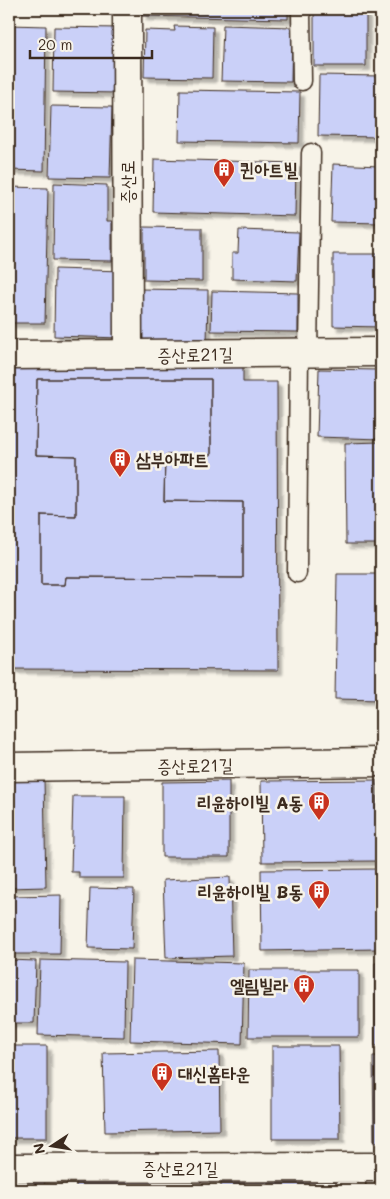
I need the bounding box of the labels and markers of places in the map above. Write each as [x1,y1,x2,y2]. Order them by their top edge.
building icon: 퀸아트빌 [212,157,236,188]
place label: 퀸아트빌 [240,157,298,181]
building icon: 삼부아파트 [108,447,132,478]
place label: 삼부아파트 [136,447,208,471]
place label: 리윤하이빌 A동 [197,790,303,814]
building icon: 리윤하이빌 A동 [307,790,331,821]
place label: 리윤하이빌 B동 [197,879,303,903]
building icon: 리윤하이빌 B동 [307,879,331,910]
place label: 엘림빌라 [230,973,289,997]
building icon: 엘림빌라 [292,973,316,1004]
building icon: 대신홈타운 [150,1061,174,1092]
place label: 대신홈타운 [178,1061,250,1085]

